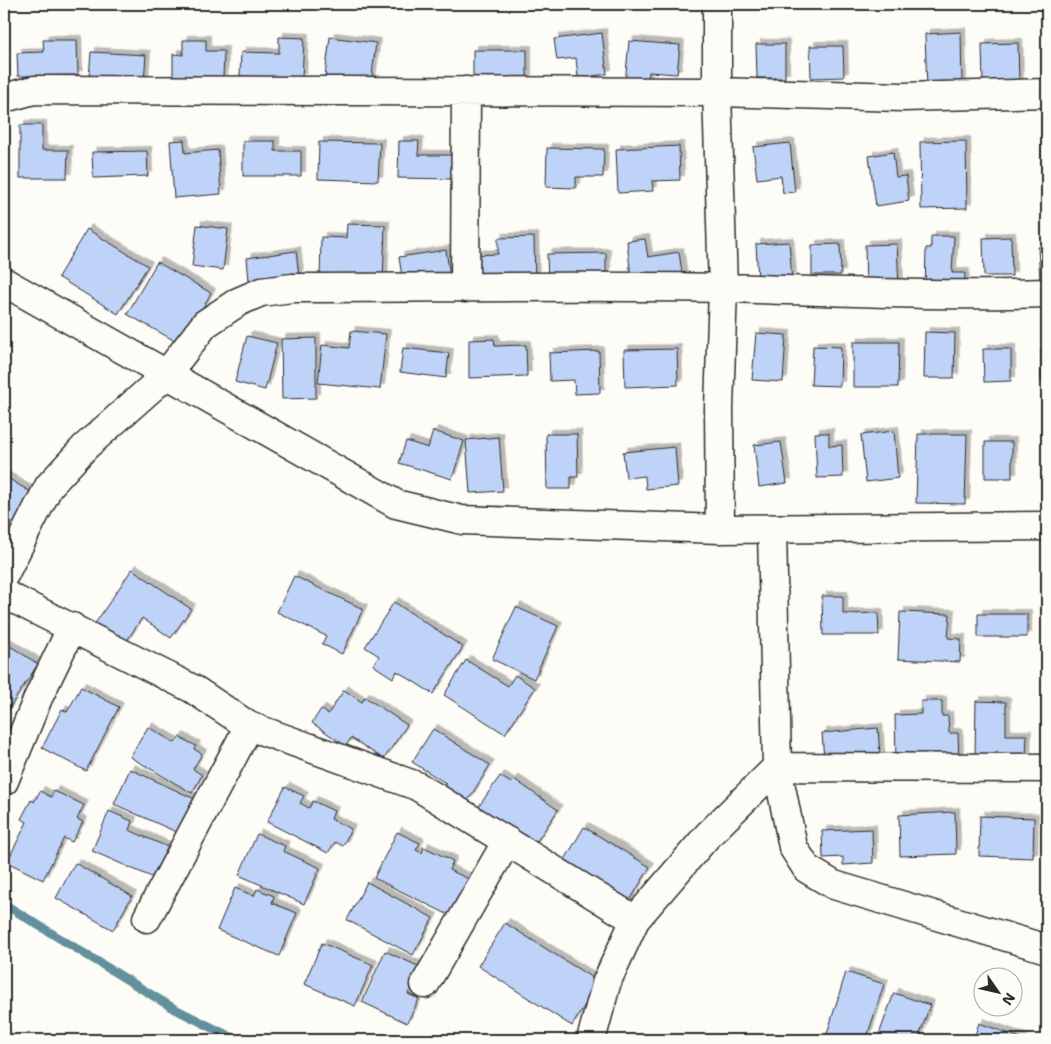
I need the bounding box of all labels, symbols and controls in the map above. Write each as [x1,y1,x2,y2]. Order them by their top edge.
north arrow [974,966,1024,1016]
text: N [998,990,1019,1009]

